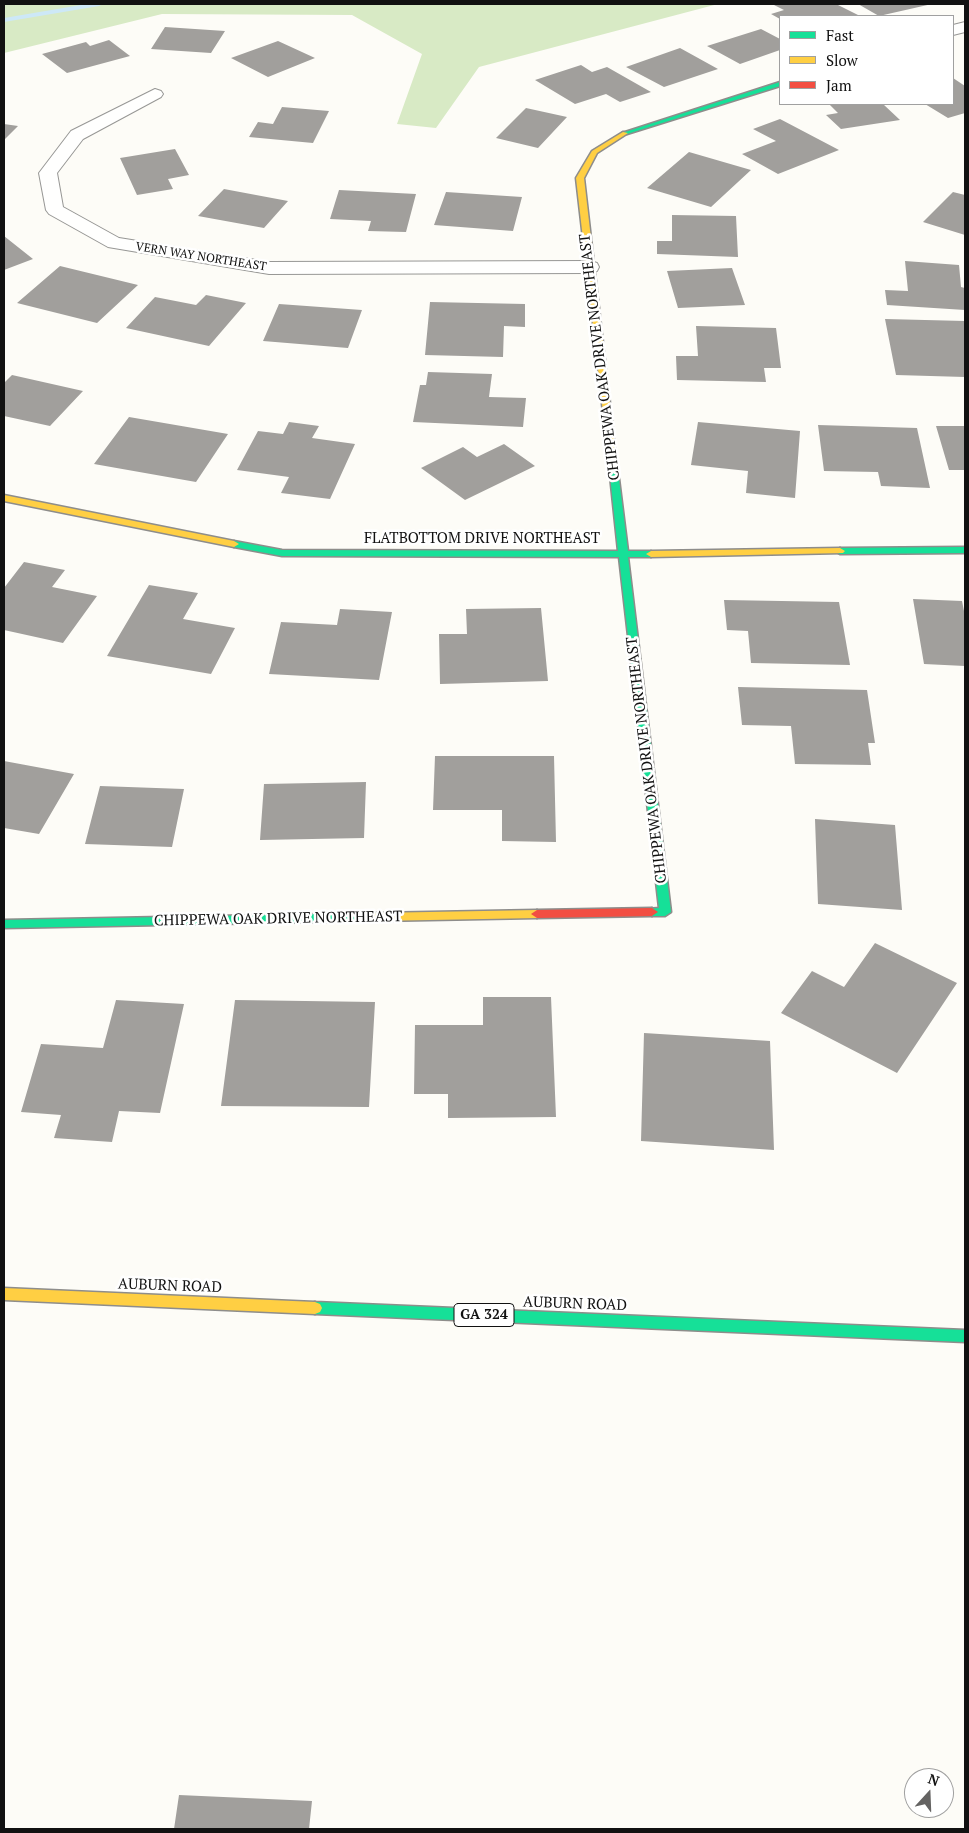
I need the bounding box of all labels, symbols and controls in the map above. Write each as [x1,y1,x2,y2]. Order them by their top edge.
legend [779,15,954,105]
text: Fast [826,25,854,45]
text: Slow [826,50,858,70]
text: Jam [826,75,852,95]
street label: CHIPPEWA OAK DRIVE NORTHEAST [576,233,624,481]
street label: VERN WAY NORTHEAST [135,240,267,274]
street label: FLATBOTTOM DRIVE NORTHEAST [364,530,600,548]
street label: CHIPPEWA OAK DRIVE NORTHEAST [623,636,671,884]
street label: CHIPPEWA OAK DRIVE NORTHEAST [154,908,402,930]
street label: AUBURN ROAD [118,1275,222,1297]
street label: AUBURN ROAD [523,1293,627,1315]
road number: GA 324 [454,1304,514,1326]
north arrow [904,1768,954,1818]
text: N [926,1769,942,1790]

